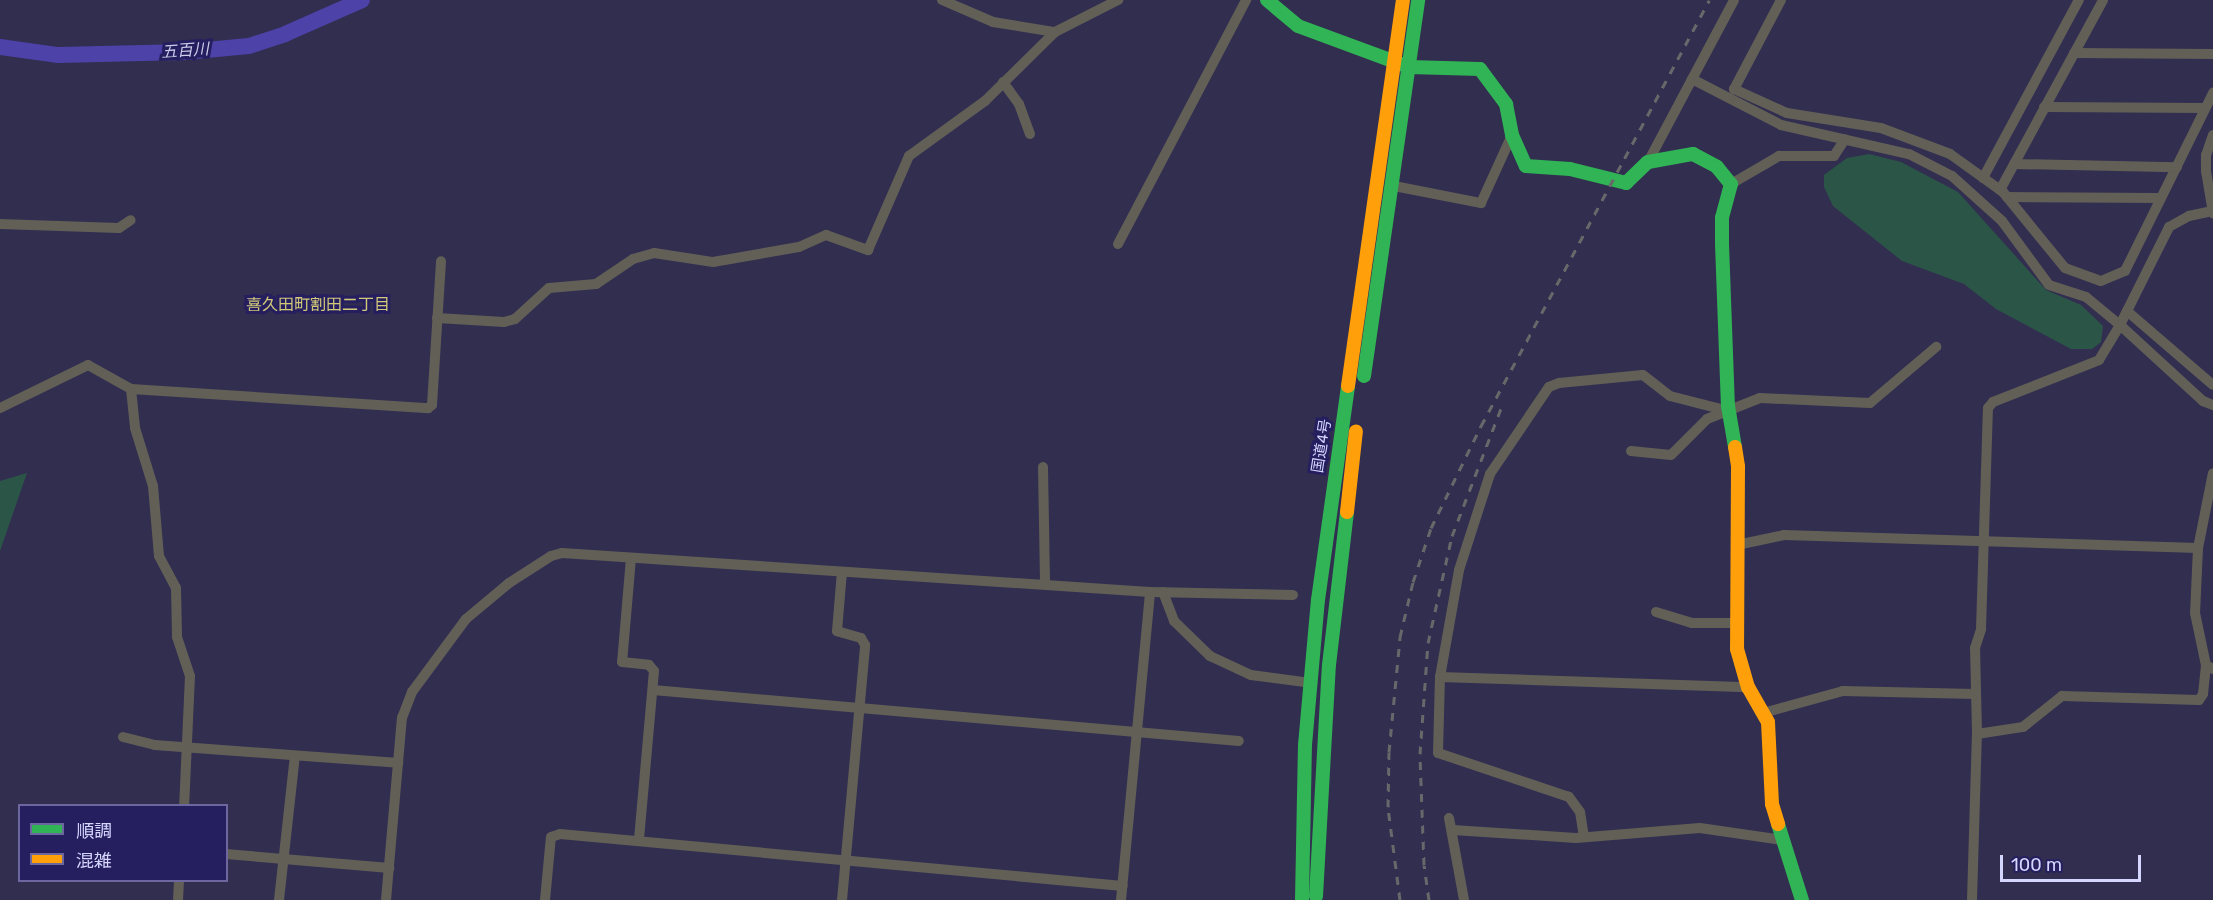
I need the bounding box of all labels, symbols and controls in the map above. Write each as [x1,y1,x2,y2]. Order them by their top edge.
water label: 五百川 [160,40,210,62]
district label: 喜久田町割田二丁目 [246,295,390,315]
street label: 国道4号 [1309,418,1335,474]
legend [18,804,228,882]
text: 順調 [76,820,112,842]
scale bar [2003,843,2144,881]
text: 混雑 [76,850,112,872]
text: 100 m [2011,854,2062,876]

